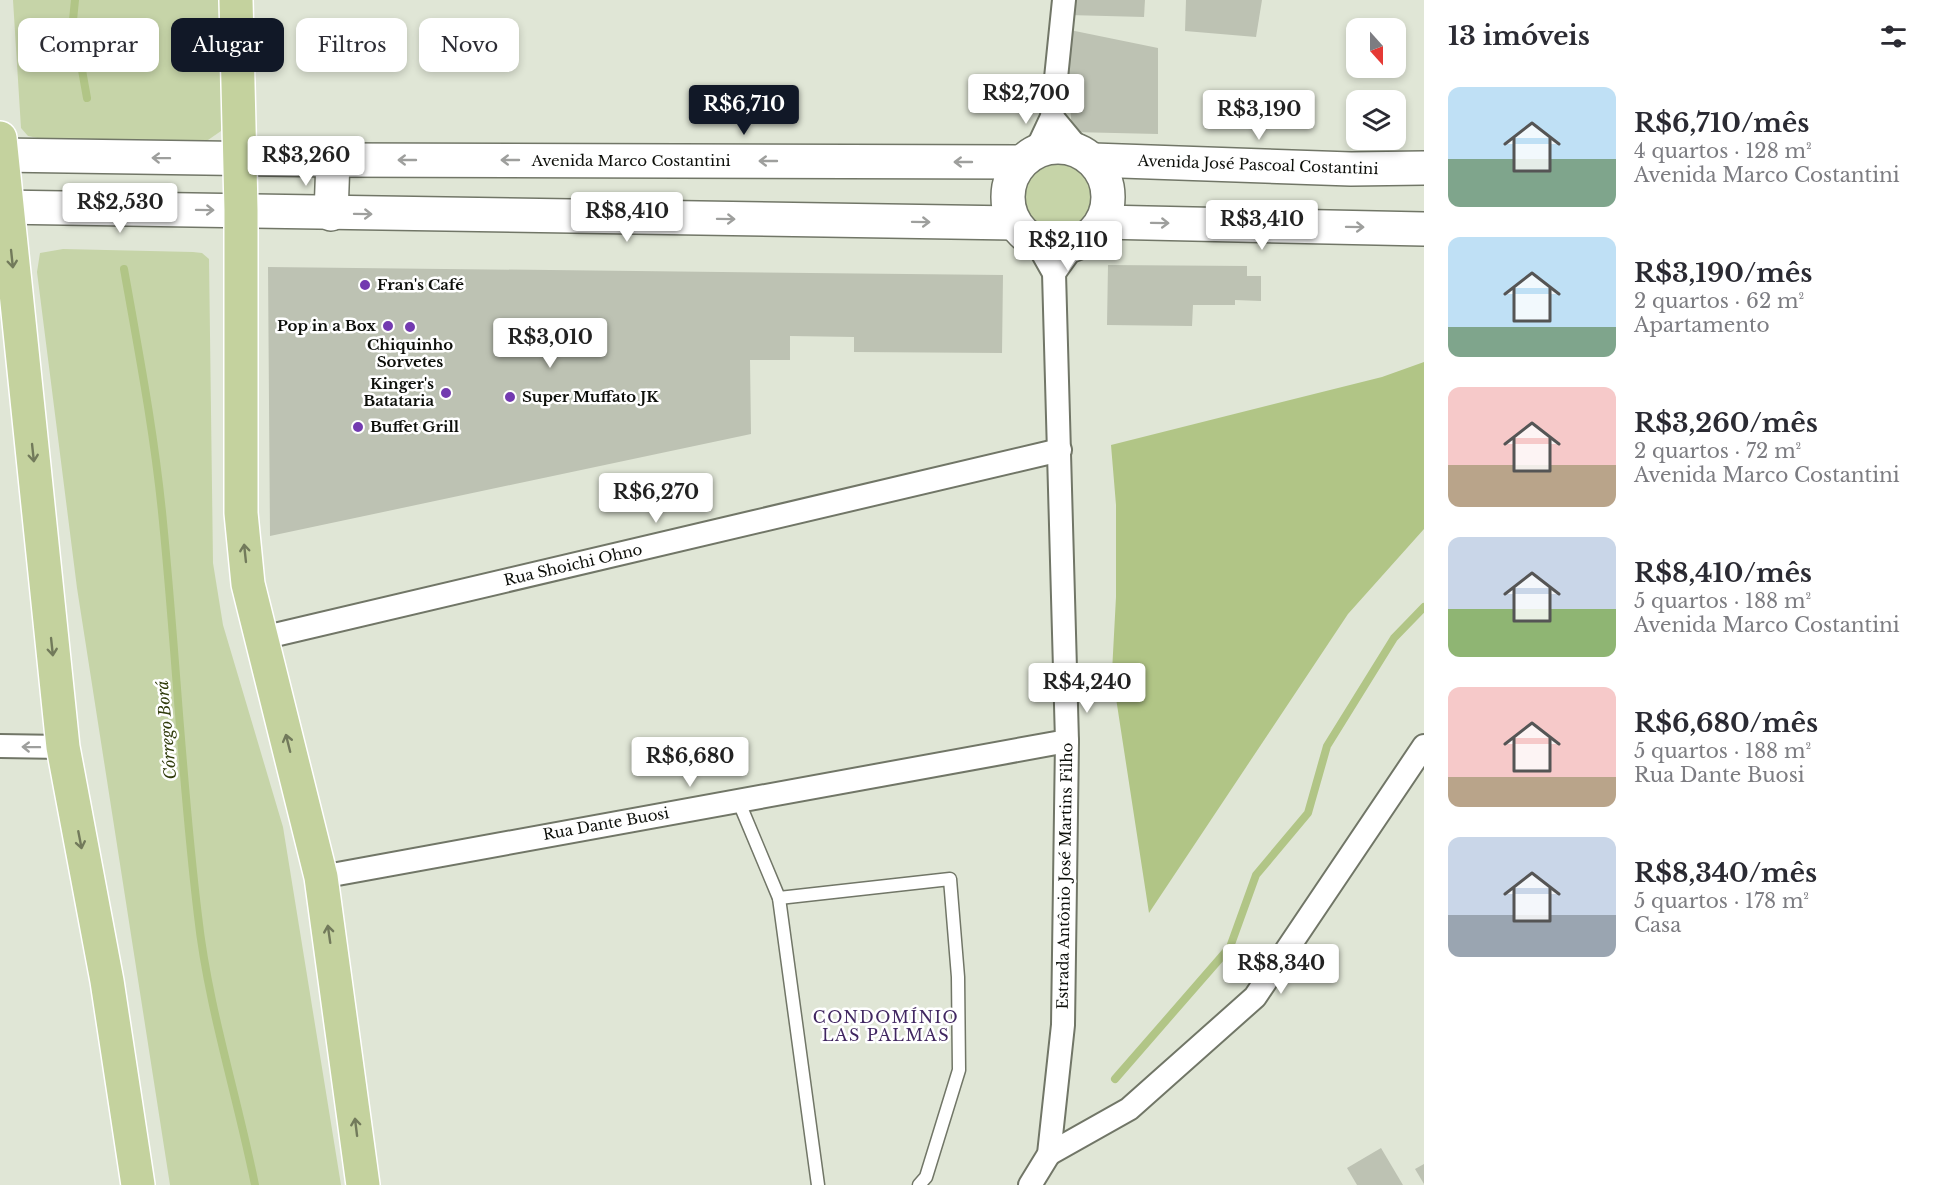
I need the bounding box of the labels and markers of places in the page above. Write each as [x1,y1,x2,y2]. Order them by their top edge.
pin: R$2,700 [971,74,1081,125]
pin: R$6,710 [689,85,799,136]
pin: R$3,190 [1204,90,1314,141]
pin: R$3,260 [251,136,361,187]
pin: R$2,530 [65,183,175,234]
pin: R$8,410 [572,192,682,243]
pin: R$3,410 [1207,200,1317,251]
pin: R$2,110 [1013,221,1123,272]
place label: Fran's Café [377,275,464,294]
marker: Fran's Café [358,278,372,292]
place label: Pop in a Box [277,316,376,335]
pin: R$3,010 [495,318,605,369]
marker: Pop in a Box [381,319,395,333]
marker: Chiquinho Sorvetes [403,320,417,334]
place label: Chiquinho Sorvetes [367,335,453,371]
place label: Kinger's Batataria [363,374,434,410]
marker: Kinger's Batataria [439,386,453,400]
place label: Super Muffato JK [522,387,659,406]
marker: Super Muffato JK [503,390,517,404]
place label: Buffet Grill [370,417,460,436]
marker: Buffet Grill [351,420,365,434]
pin: R$6,270 [601,473,711,524]
pin: R$4,240 [1032,663,1142,714]
pin: R$6,680 [635,737,745,788]
pin: R$8,340 [1226,944,1336,995]

